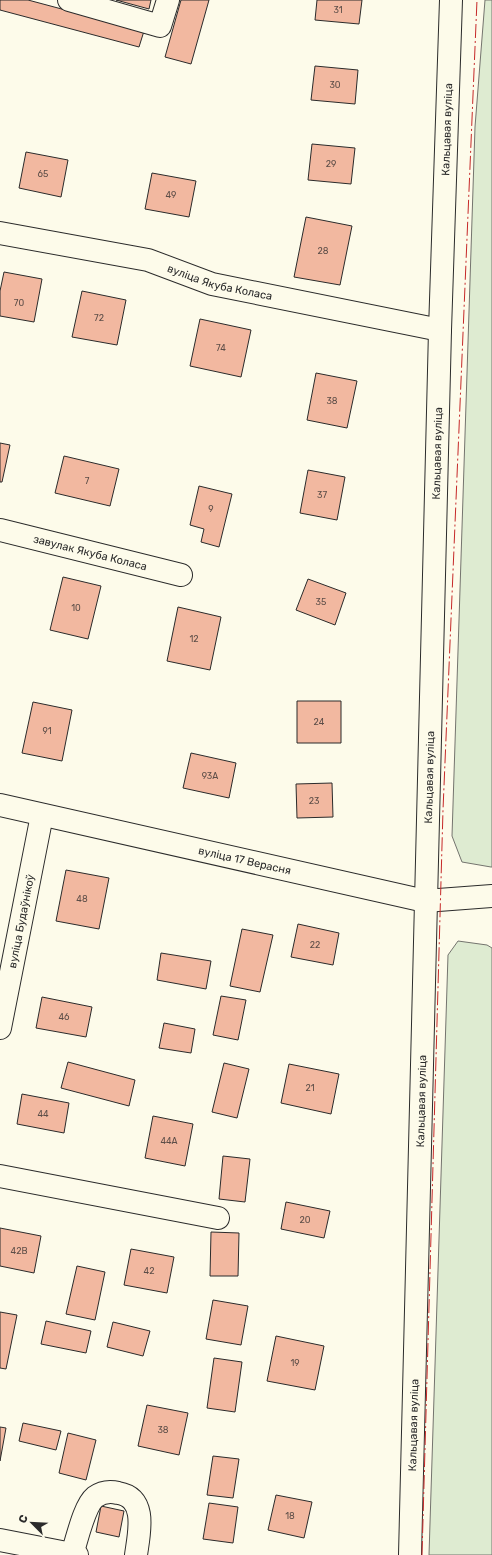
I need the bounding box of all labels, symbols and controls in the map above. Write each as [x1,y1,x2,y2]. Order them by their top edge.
house number: 31 [333,5,343,15]
house number: 30 [329,80,341,90]
street label: Кальцавая вуліца [439,83,455,176]
house number: 29 [326,159,336,169]
house number: 65 [38,169,48,179]
house number: 49 [166,190,176,200]
house number: 28 [317,246,329,256]
street label: вуліца Якуба Коласа [166,261,274,303]
house number: 70 [14,298,24,308]
house number: 72 [94,313,104,323]
house number: 74 [216,343,226,353]
house number: 38 [326,396,338,406]
street label: Кальцавая вуліца [429,407,445,500]
house number: 7 [85,476,90,486]
house number: 37 [317,490,327,500]
house number: 9 [208,504,214,514]
street label: завулак Якуба Коласа [32,532,148,573]
house number: 35 [316,597,326,607]
house number: 10 [71,603,81,613]
house number: 12 [189,634,199,644]
house number: 24 [314,717,325,727]
house number: 91 [42,726,52,736]
street label: Кальцавая вуліца [421,731,437,824]
house number: 93А [202,771,218,781]
house number: 23 [309,796,319,806]
street label: вуліца 17 Верасня [197,844,292,877]
street label: вуліца Будаўнікоў [5,873,37,969]
house number: 48 [76,894,88,904]
house number: 22 [310,940,320,950]
house number: 46 [58,1012,70,1022]
street label: Кальцавая вуліца [413,1055,429,1148]
house number: 21 [305,1083,315,1093]
house number: 44 [37,1109,49,1119]
house number: 44А [160,1136,178,1146]
house number: 20 [300,1215,311,1225]
house number: 42В [11,1246,27,1256]
house number: 42 [144,1266,154,1276]
house number: 19 [290,1358,300,1368]
street label: Кальцавая вуліца [406,1379,421,1472]
house number: 38 [157,1425,169,1435]
north arrow [12,1503,52,1543]
house number: 18 [285,1511,295,1521]
text: С [16,1513,31,1525]

